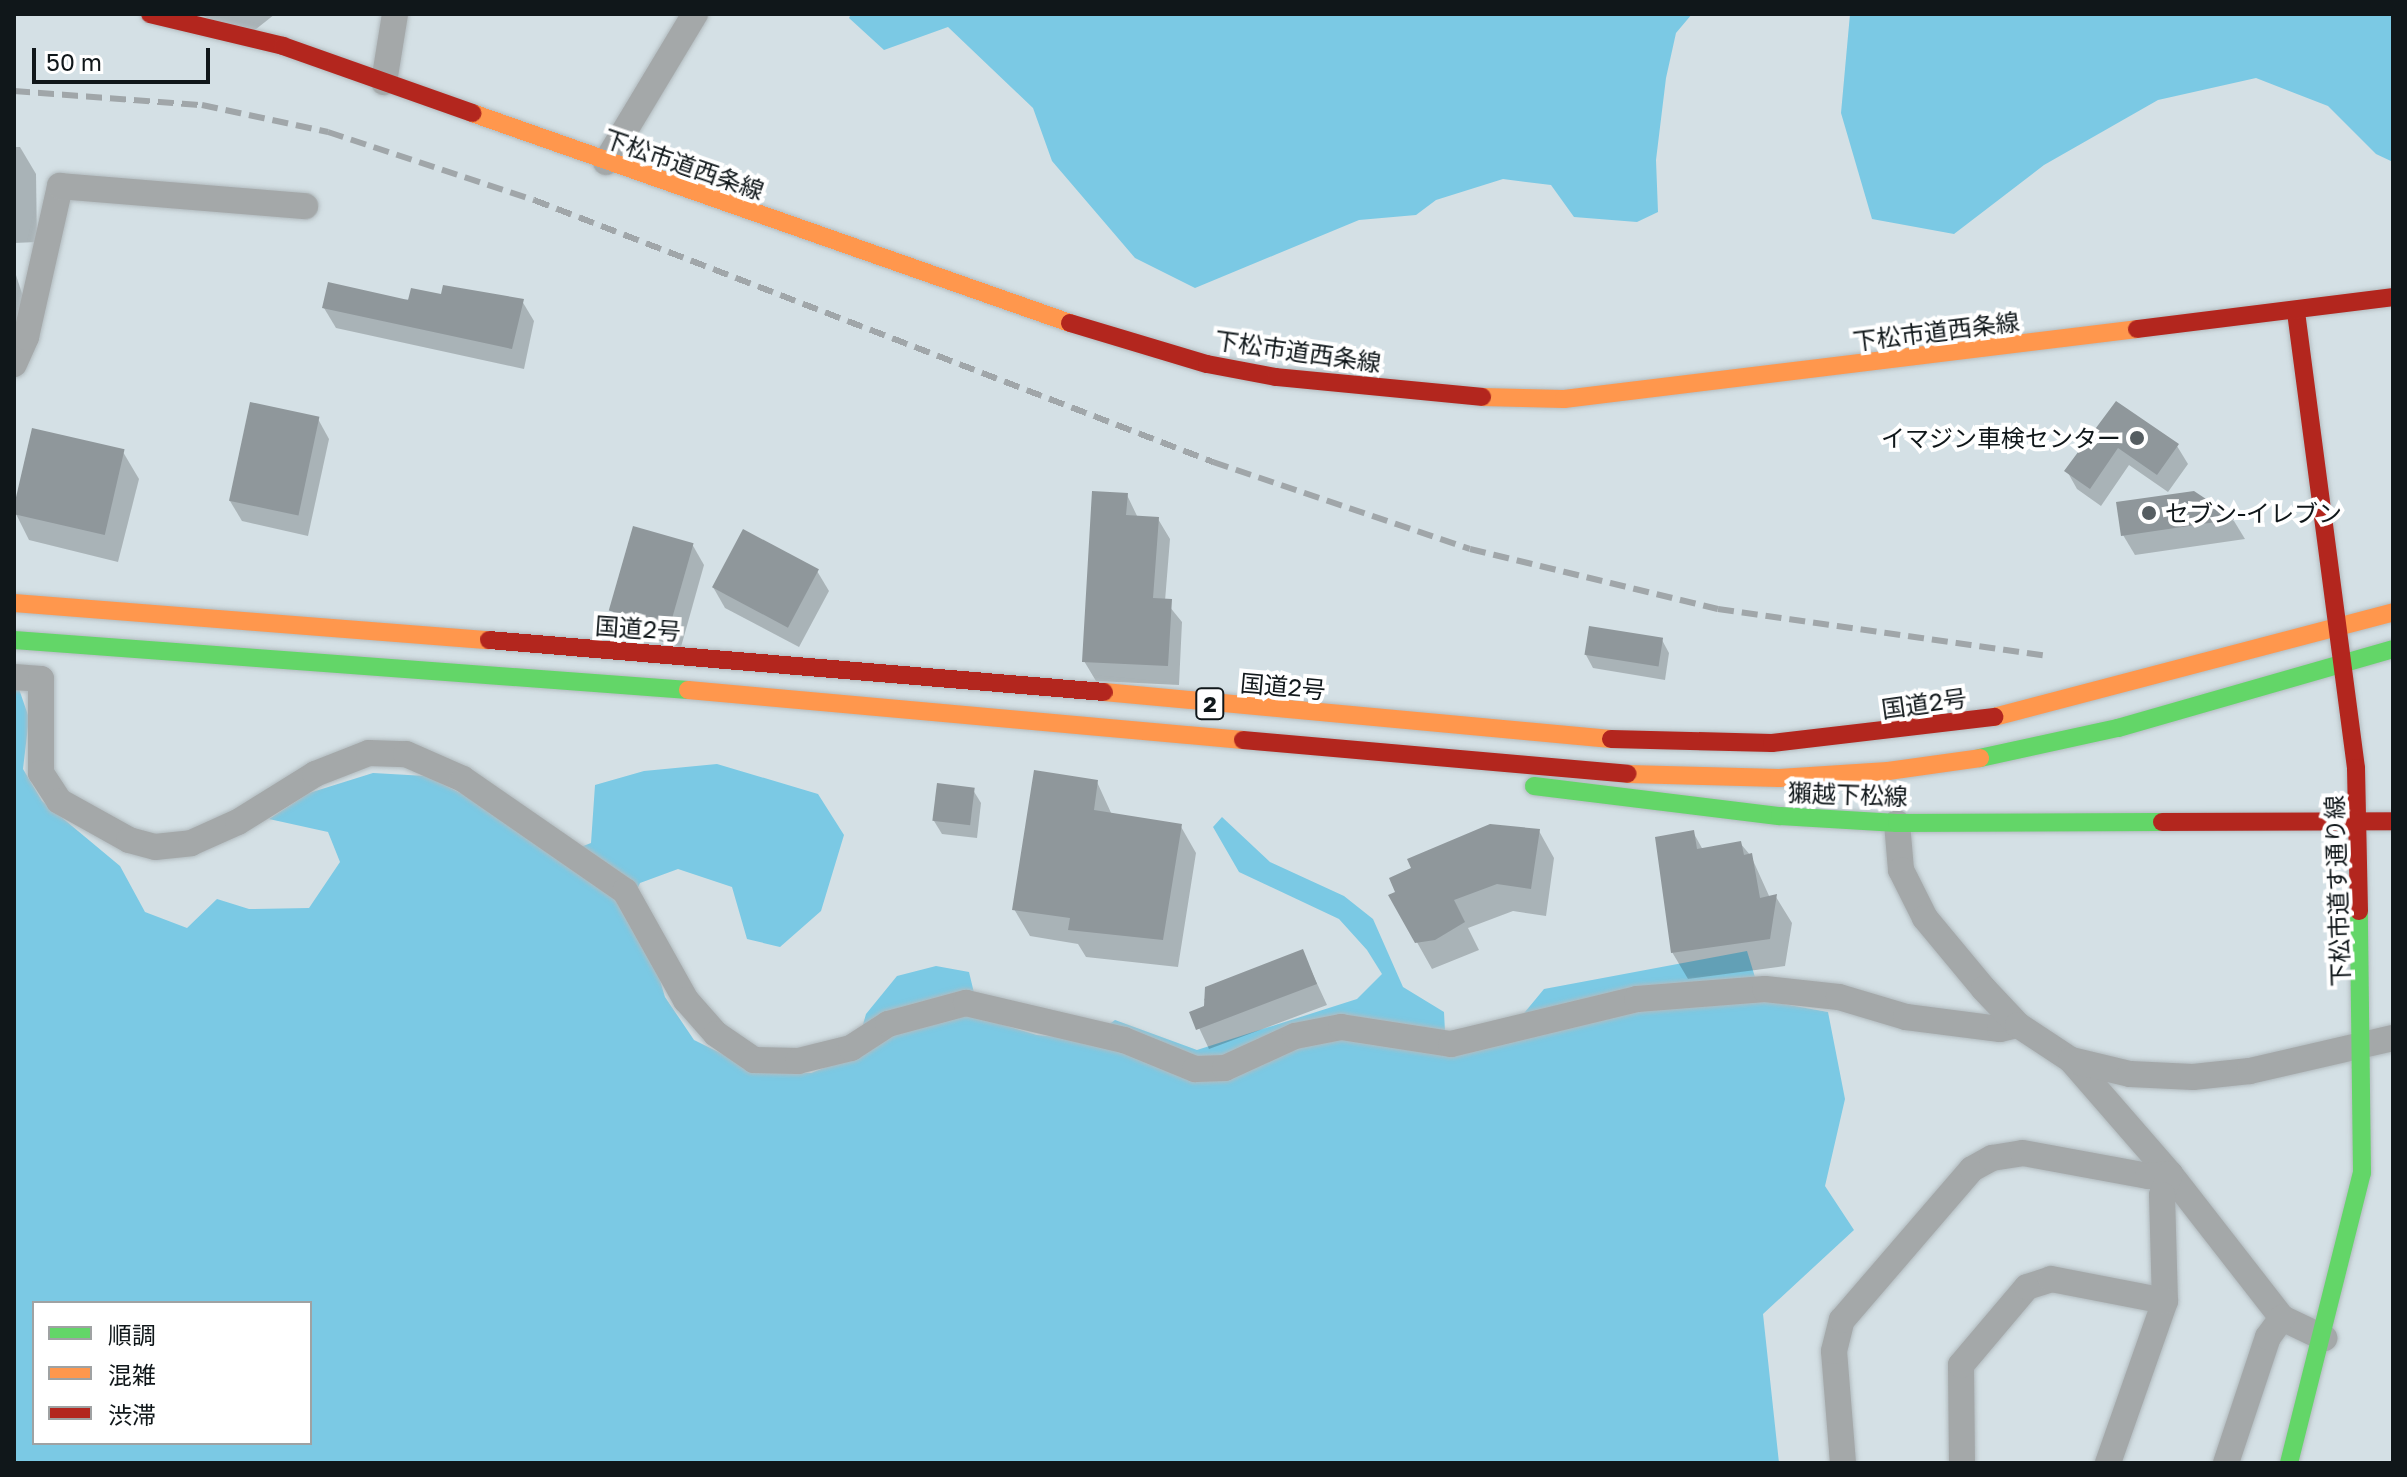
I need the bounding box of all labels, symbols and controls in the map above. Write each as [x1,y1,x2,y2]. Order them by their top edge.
scale bar [36,32,214,82]
text: 50 m [46,47,102,76]
street label: 下松市道西条線 [600,123,768,205]
street label: 下松市道西条線 [1851,306,2021,356]
street label: 下松市道西条線 [1213,325,1383,377]
place label: イマジン車検センター [1881,424,2121,452]
marker: イマジン車検センター [2128,429,2146,447]
place label: セブン-イレブン [2165,499,2342,527]
marker: セブン-イレブン [2140,504,2158,522]
street label: 国道2号 [594,611,682,645]
street label: 国道2号 [1239,668,1327,704]
street label: 国道2号 [1879,683,1969,723]
road number: 2 [1194,686,1226,722]
street label: 獺越下松線 [1788,778,1908,810]
street label: 下松市道す通り線 [2319,795,2355,987]
legend [32,1301,312,1445]
text: 順調 [108,1320,156,1349]
text: 混雑 [108,1360,156,1389]
text: 渋滞 [108,1400,156,1429]

